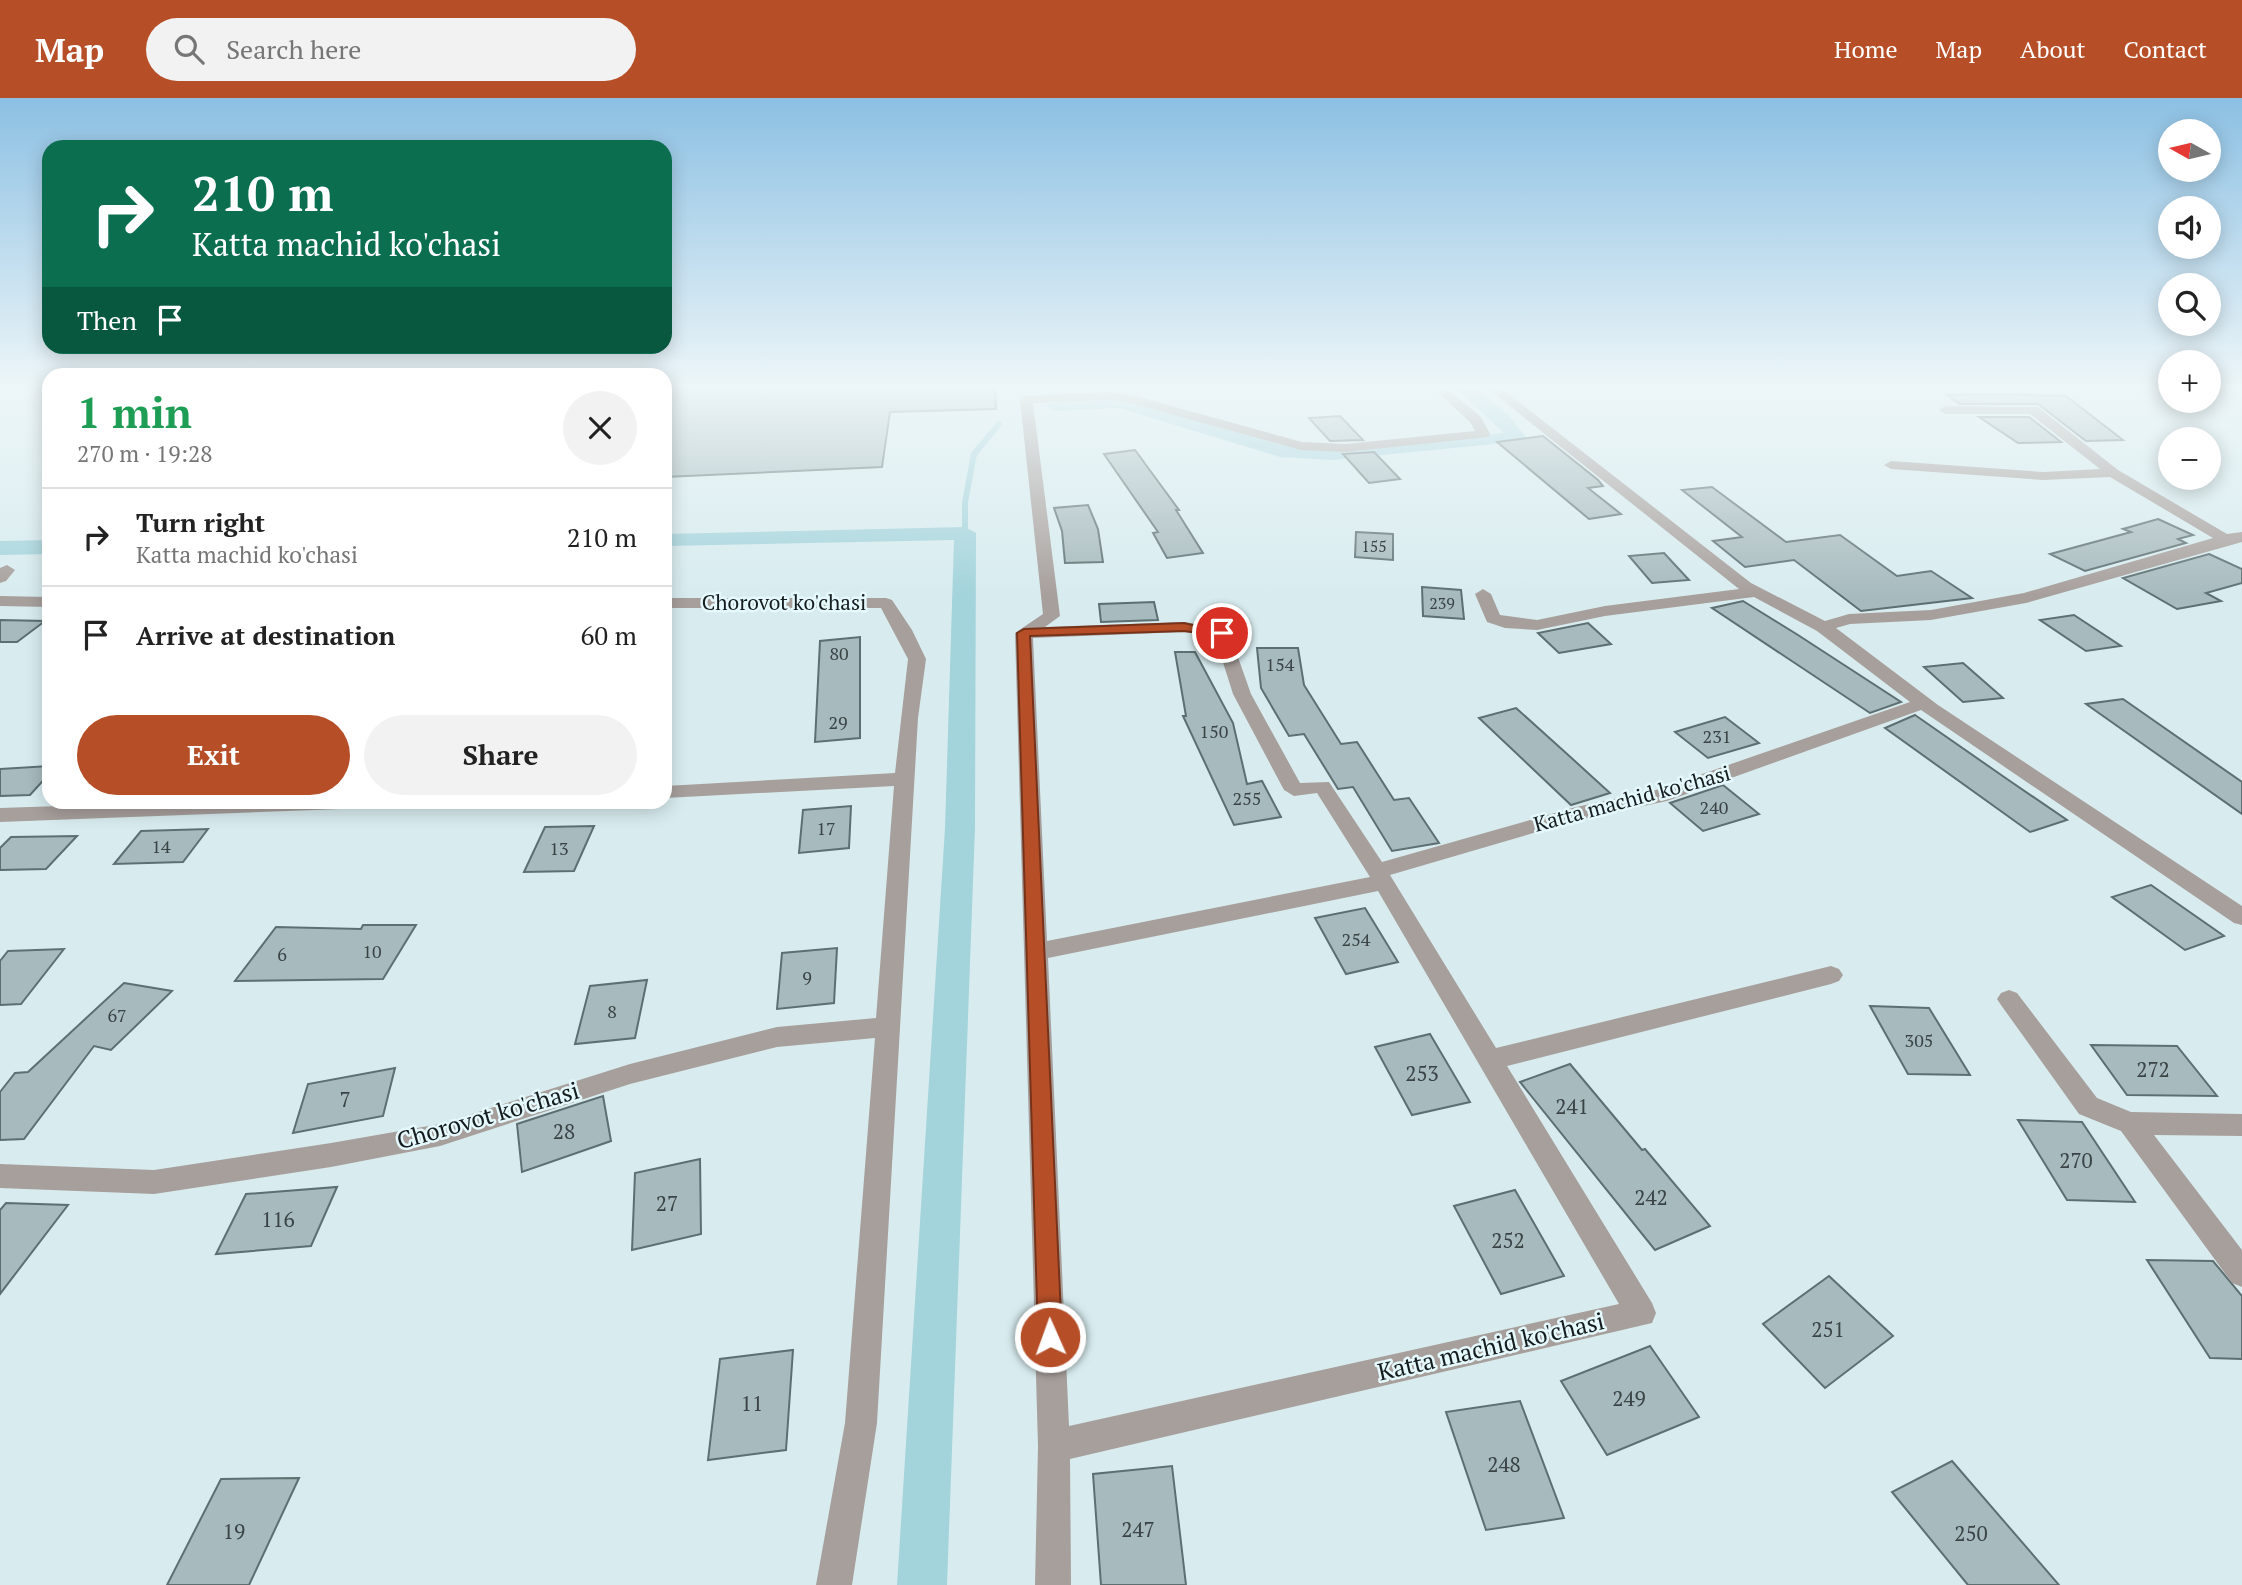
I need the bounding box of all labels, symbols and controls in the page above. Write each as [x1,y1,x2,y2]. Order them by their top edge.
search box [146,18,636,81]
text: Map [35,28,104,71]
icon: search [170,30,208,68]
text: Search here [226,32,361,66]
text: Home [1834,33,1898,65]
text: Map [1936,33,1982,65]
text: About [2020,33,2086,65]
text: Contact [2124,33,2207,65]
north arrow [2158,119,2221,182]
map controls [2158,119,2221,490]
text: 210 m [192,160,334,225]
icon: right [77,168,168,259]
button: sound [2158,196,2221,259]
text: Katta machid ko'chasi [192,223,501,265]
button: search [2158,273,2221,336]
icon: arrive [151,301,189,339]
text: Then [77,303,137,337]
button: + [2158,350,2221,413]
text: 1 min [77,384,192,440]
button: close [563,391,637,465]
button: − [2158,427,2221,490]
text: 270 m · 19:28 [77,438,212,469]
text: Turn right [136,505,265,539]
icon: right [77,518,115,556]
text: 210 m [567,520,637,554]
house number: 155 [1361,535,1387,557]
text: Katta machid ko'chasi [136,539,358,570]
street label: Chorovot ko'chasi [702,588,866,616]
house number: 239 [1429,592,1455,614]
pin [1192,603,1252,663]
icon: arrive [1203,614,1241,652]
icon: arrive [77,616,115,654]
text: Arrive at destination [136,618,395,652]
text: 60 m [581,618,637,652]
house number: 80 [829,641,849,665]
house number: 154 [1266,652,1295,676]
house number: 29 [828,710,848,734]
button: Exit [77,715,350,795]
button: Share [364,715,637,795]
house number: 150 [1200,719,1228,743]
house number: 231 [1703,724,1731,748]
street label: Katta machid ko'chasi [1530,758,1733,838]
house number: 255 [1233,786,1261,810]
house number: 240 [1700,795,1728,819]
house number: 17 [816,816,836,840]
house number: 14 [151,834,171,858]
house number: 13 [549,836,569,860]
house number: 254 [1342,927,1371,951]
house number: 10 [362,939,382,963]
house number: 6 [277,942,287,966]
house number: 9 [802,965,812,989]
house number: 8 [607,999,617,1023]
house number: 67 [107,1003,127,1027]
house number: 305 [1905,1028,1933,1052]
house number: 272 [2136,1055,2170,1083]
house number: 253 [1405,1059,1439,1087]
street label: Chorovot ko'chasi [393,1074,583,1156]
house number: 7 [339,1085,351,1113]
house number: 241 [1555,1092,1589,1120]
house number: 28 [553,1117,575,1145]
house number: 270 [2059,1146,2093,1174]
house number: 242 [1634,1183,1668,1211]
house number: 27 [656,1189,678,1217]
house number: 116 [261,1205,295,1233]
house number: 252 [1491,1226,1525,1254]
position arrow [1013,1300,1087,1374]
street label: Katta machid ko'chasi [1374,1304,1607,1388]
house number: 251 [1811,1315,1845,1343]
house number: 249 [1612,1384,1646,1412]
house number: 11 [741,1389,763,1417]
house number: 248 [1487,1450,1521,1478]
house number: 247 [1121,1515,1155,1543]
house number: 19 [223,1517,245,1545]
house number: 250 [1954,1519,1988,1547]

